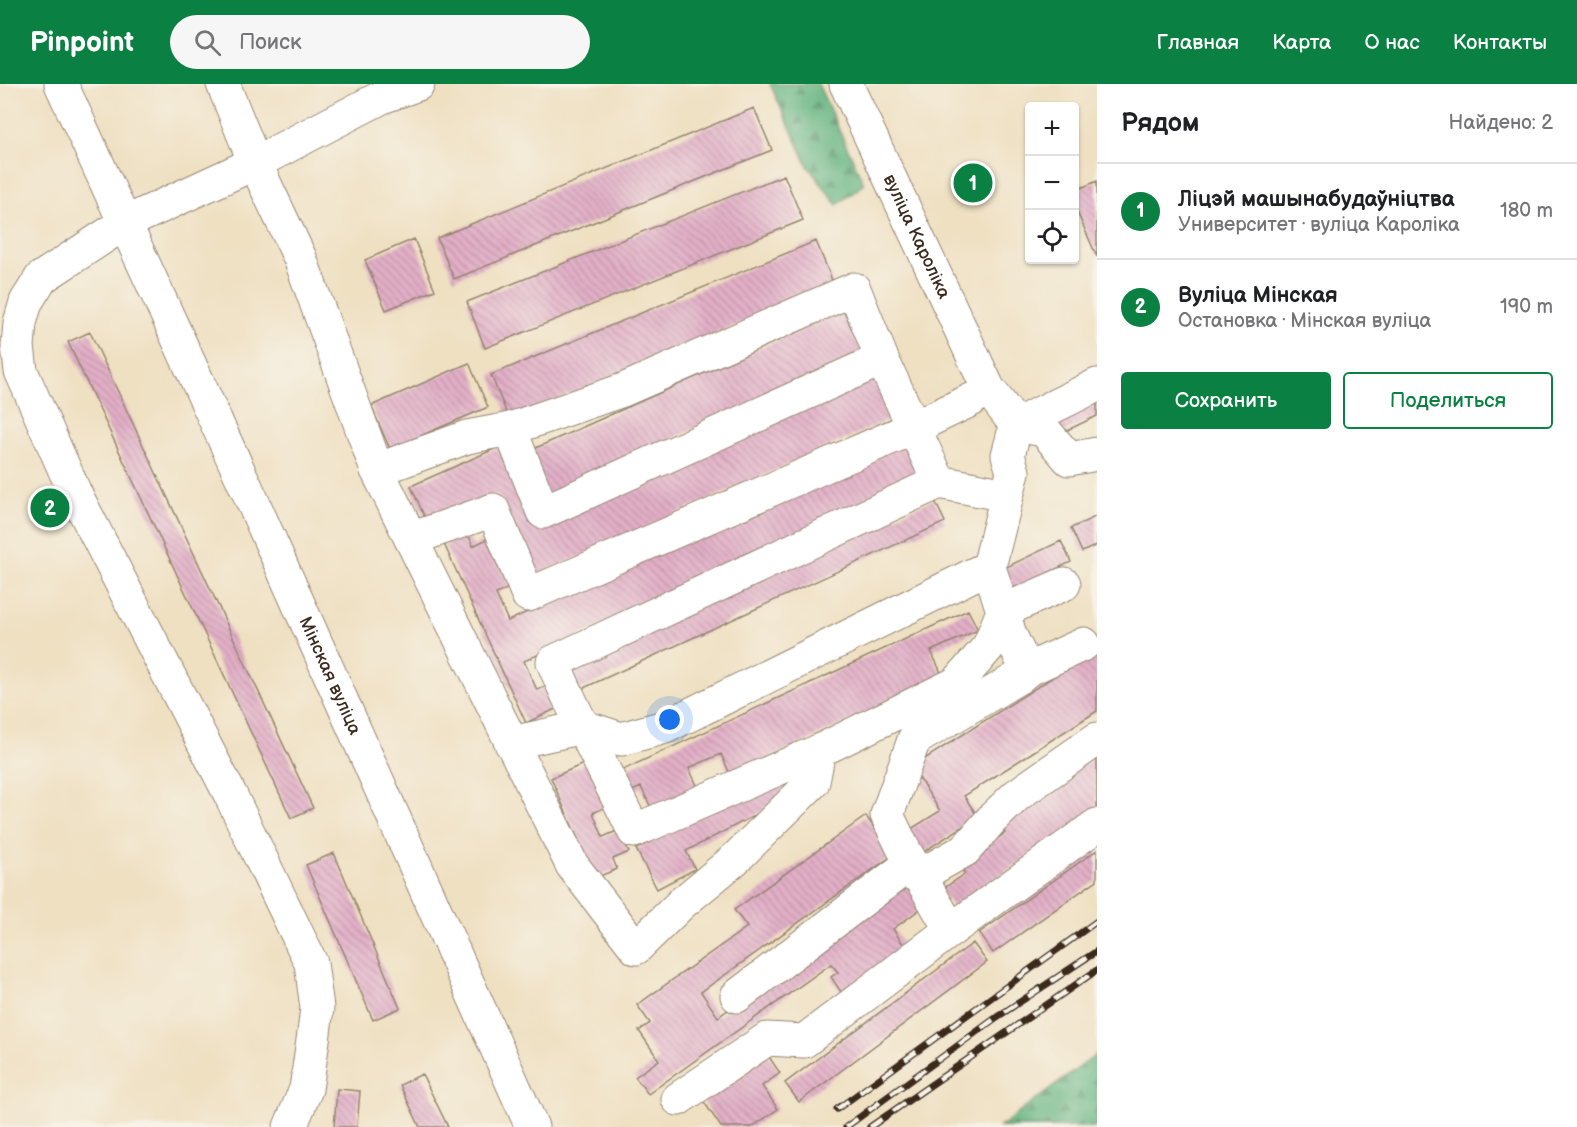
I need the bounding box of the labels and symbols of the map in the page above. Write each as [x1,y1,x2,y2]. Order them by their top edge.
pin: 1 [954,160,992,206]
street label: вуліца Кароліка [879,171,955,302]
pin: 2 [31,486,70,530]
street label: Мінская вуліца [294,613,366,738]
your location [655,705,684,734]

